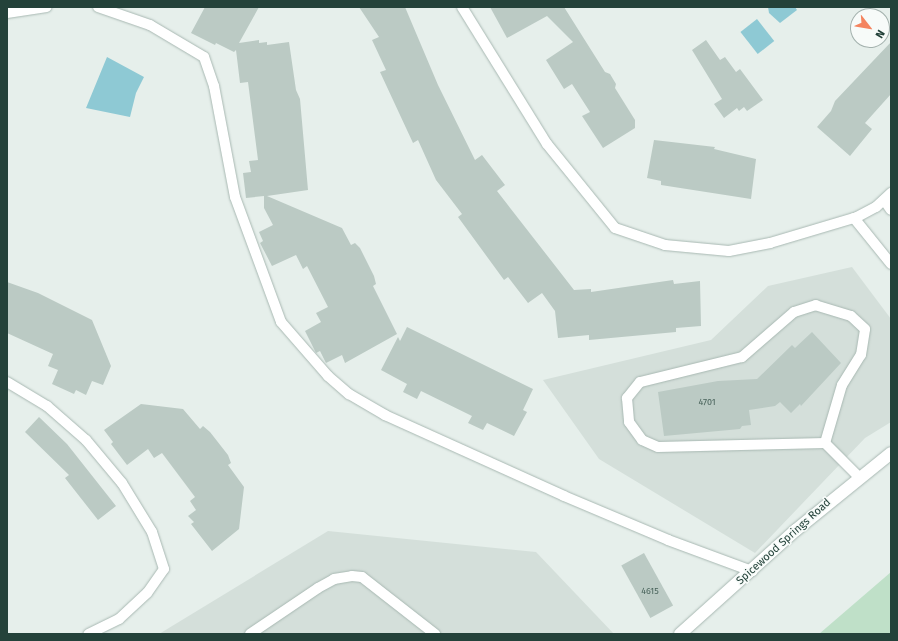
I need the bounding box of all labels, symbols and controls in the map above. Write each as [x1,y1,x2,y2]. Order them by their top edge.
north arrow [850,8,890,48]
text: N [872,27,887,40]
house number: 4701 [698,397,716,407]
street label: Spicewood Springs Road [734,496,834,588]
house number: 4615 [641,586,659,596]

